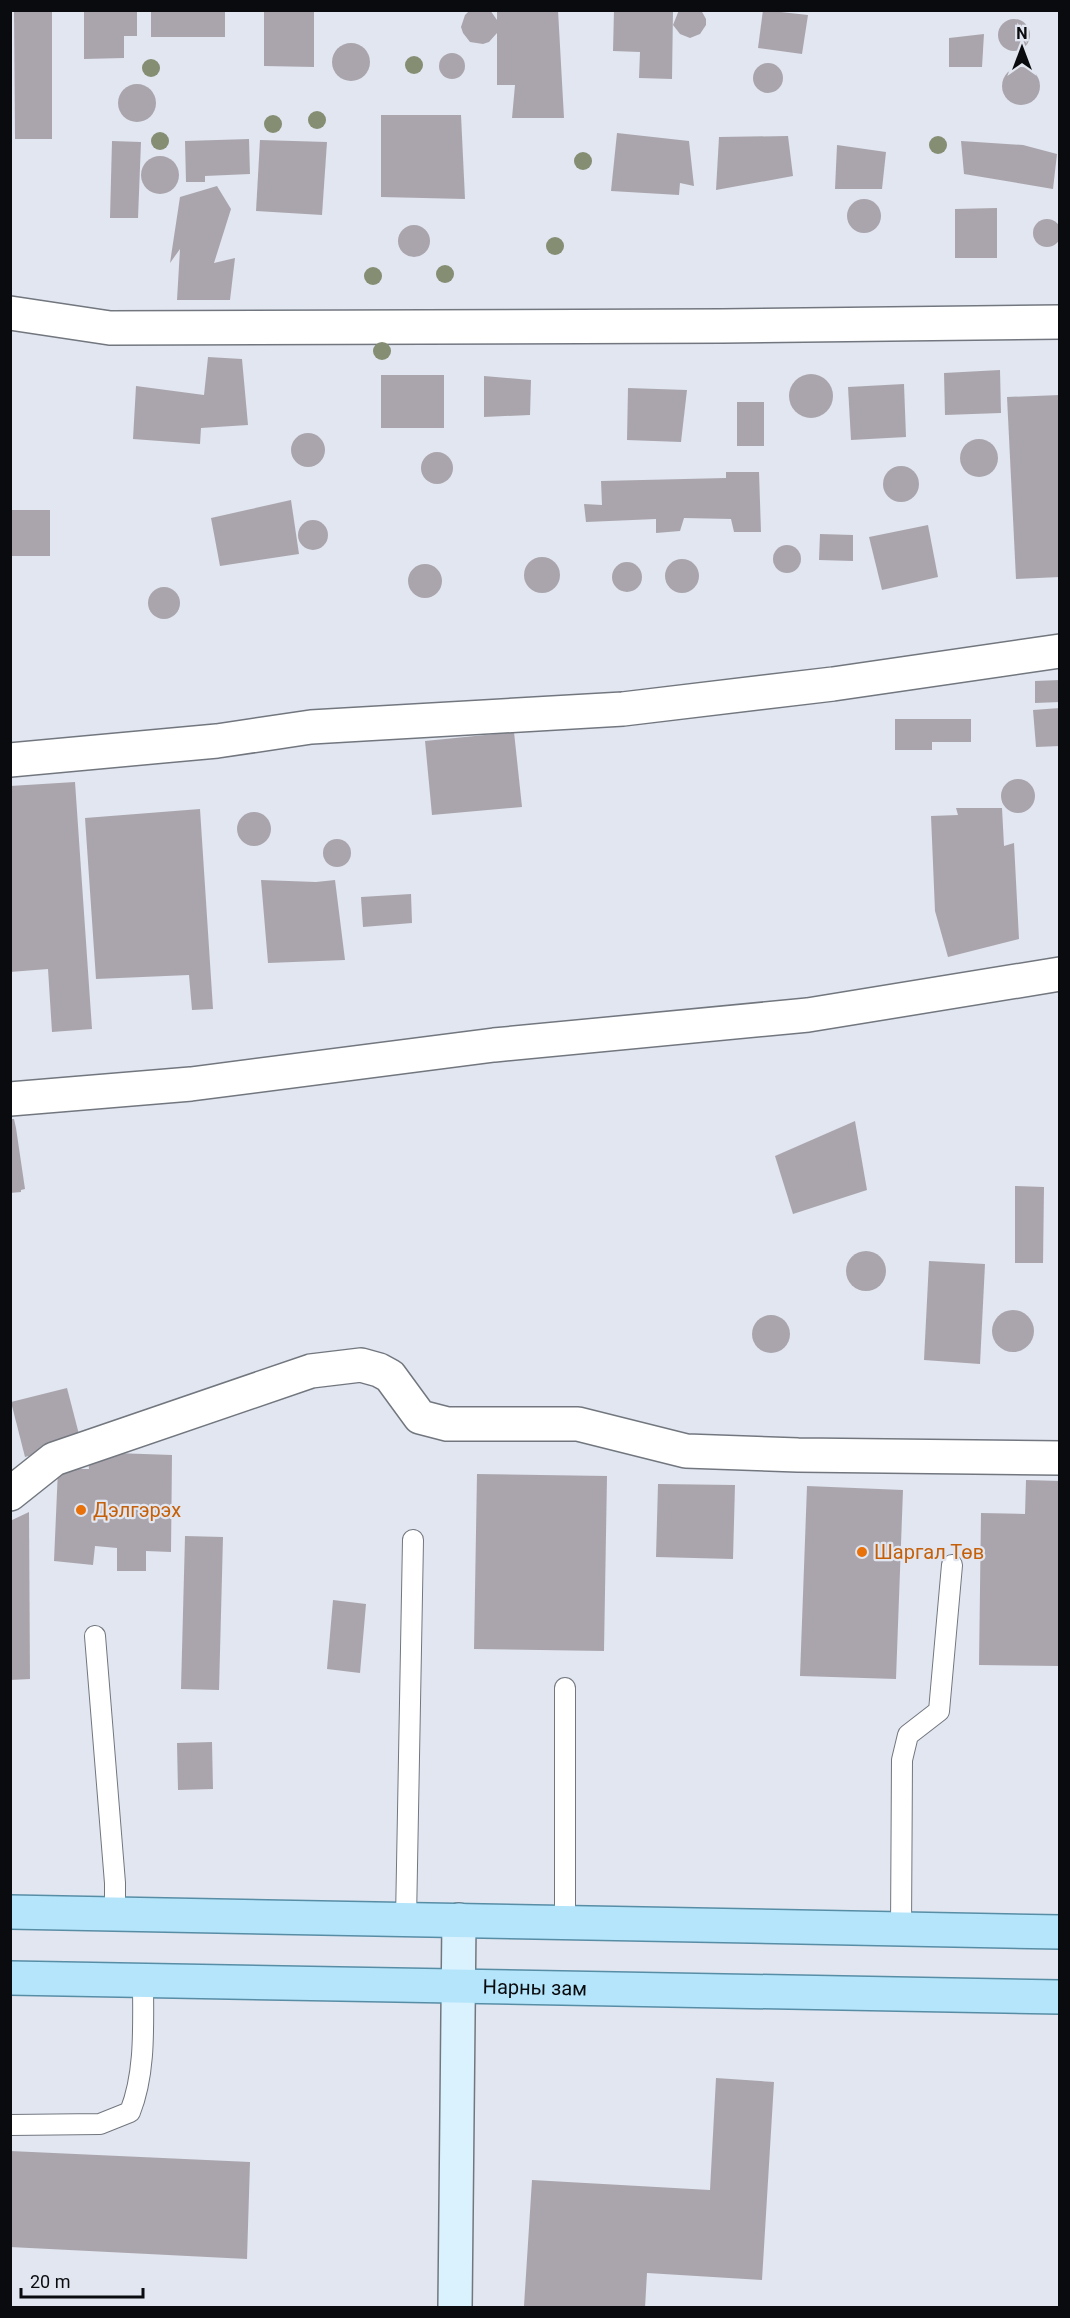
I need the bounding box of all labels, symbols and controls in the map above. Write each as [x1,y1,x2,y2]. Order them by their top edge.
north arrow [992,18,1052,78]
text: N [1016,24,1028,43]
place label: Дэлгэрэх [93,1498,181,1522]
marker: Дэлгэрэх [74,1503,88,1517]
place label: Шаргал Төв [874,1540,984,1564]
marker: Шаргал Төв [855,1545,869,1559]
street label: Нарны зам [483,1975,587,2000]
scale bar [21,2261,142,2299]
text: 20 m [30,2271,70,2292]

